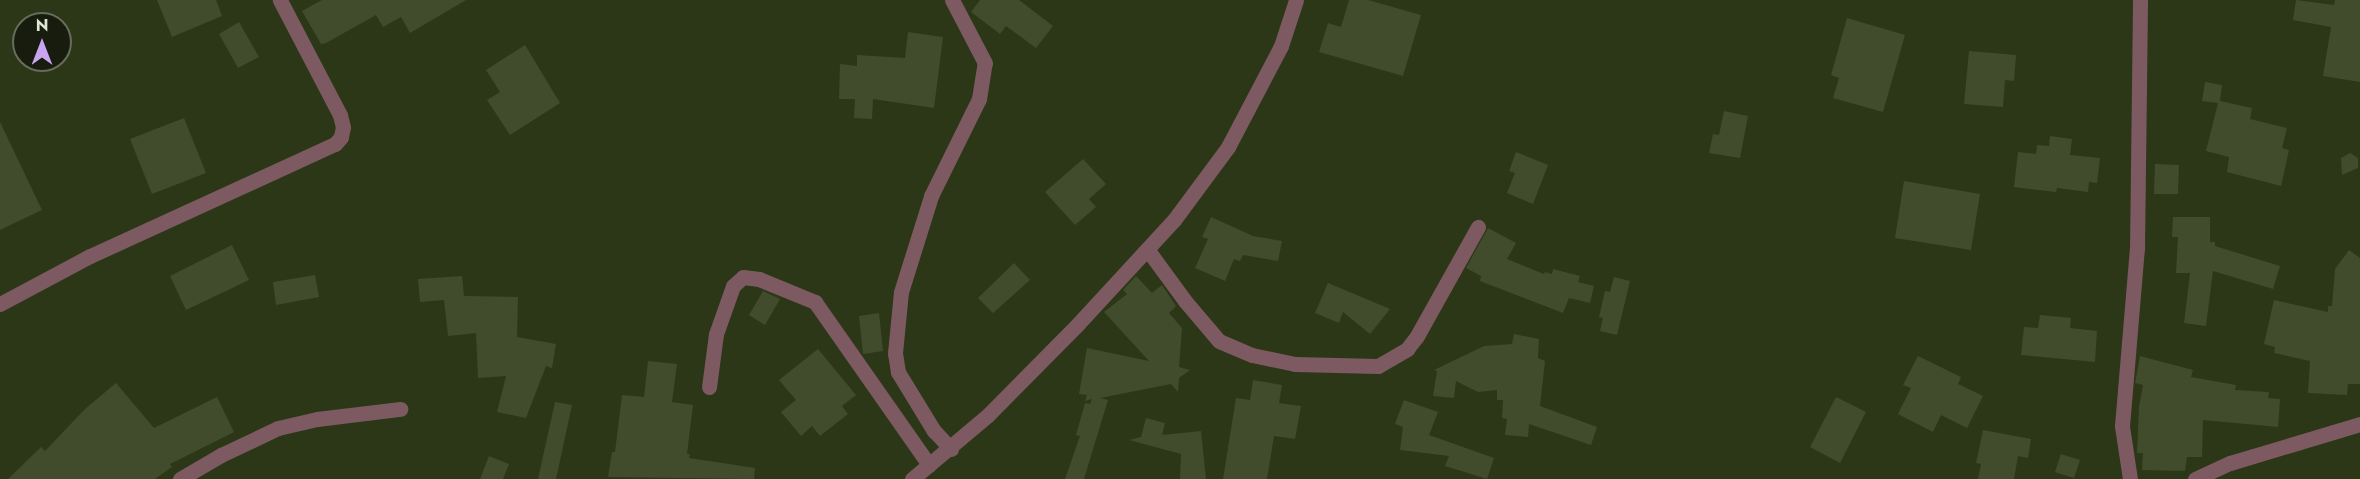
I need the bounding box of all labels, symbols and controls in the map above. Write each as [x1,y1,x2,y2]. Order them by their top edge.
north arrow [12,12,72,72]
text: N [36,14,48,37]

